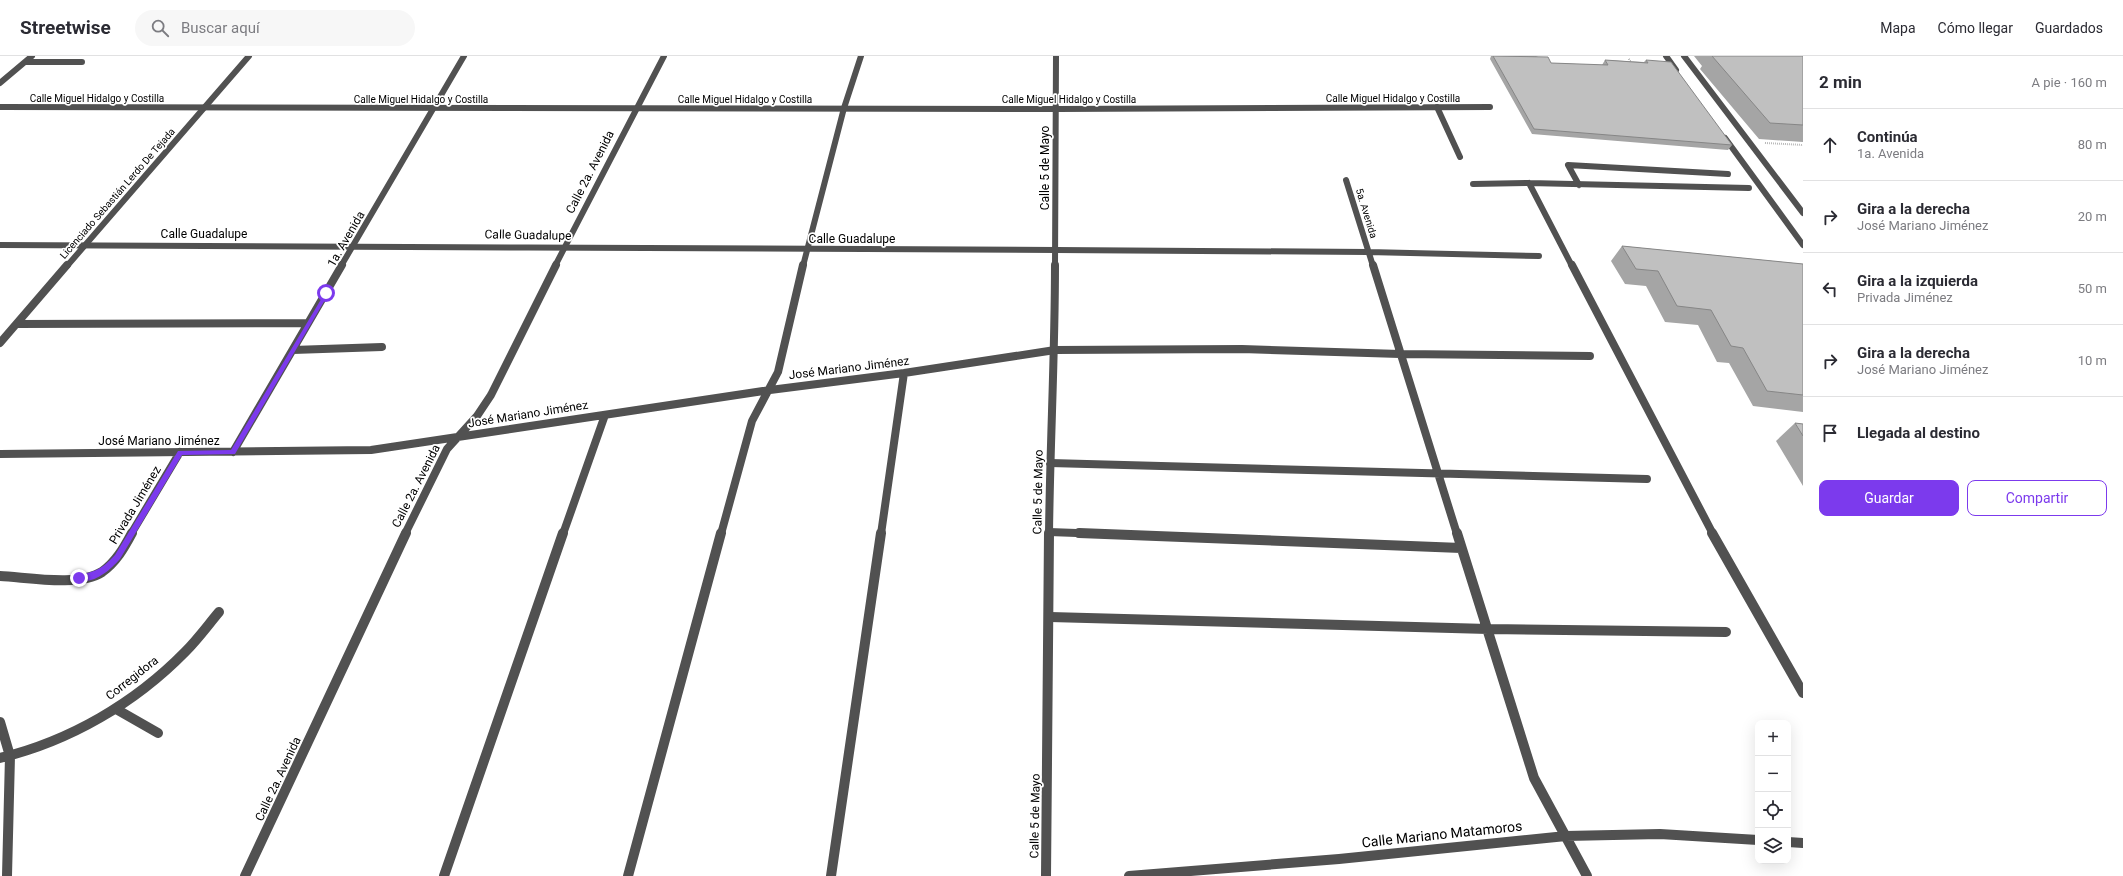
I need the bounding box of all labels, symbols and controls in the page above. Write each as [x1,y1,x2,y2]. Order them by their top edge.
search box [135,10,415,46]
text: Streetwise [20,16,111,39]
icon: search [149,17,171,39]
text: Buscar aquí [181,19,260,37]
text: Mapa [1880,20,1916,36]
text: Cómo llegar [1938,20,2013,36]
text: Guardados [2035,20,2103,36]
text: 2 min [1819,72,1862,92]
text: A pie · 160 m [2032,75,2107,90]
street label: Calle Miguel Hidalgo y Costilla [30,93,164,104]
street label: Calle Miguel Hidalgo y Costilla [1326,93,1460,104]
street label: Calle Miguel Hidalgo y Costilla [354,94,488,105]
street label: Calle Miguel Hidalgo y Costilla [678,94,812,105]
street label: Calle Miguel Hidalgo y Costilla [1002,94,1136,105]
street label: Licenciado Sebastián Lerdo De Tejada [58,126,177,261]
street label: Calle 5 de Mayo [1038,126,1052,210]
street label: Calle 2a. Avenida [563,128,617,216]
text: Continúa [1857,128,1918,146]
icon: ahead [1819,134,1841,156]
text: 80 m [2078,137,2107,152]
text: 1a. Avenida [1857,146,1924,161]
street label: 5a. Avenida [1354,187,1379,239]
text: Gira a la derecha [1857,200,1970,218]
icon: right [1819,206,1841,228]
street label: 1a. Avenida [324,209,368,269]
text: 20 m [2078,209,2107,224]
text: José Mariano Jiménez [1857,218,1988,233]
street label: Calle Guadalupe [161,227,247,241]
street label: Calle Guadalupe [485,227,571,243]
street label: Calle Guadalupe [809,232,895,246]
text: Gira a la izquierda [1857,272,1978,290]
icon: left [1819,278,1841,300]
text: 50 m [2078,281,2107,296]
route start [317,284,335,302]
text: Privada Jiménez [1857,290,1953,305]
text: Gira a la derecha [1857,344,1970,362]
icon: right [1819,350,1841,372]
text: 10 m [2078,353,2107,368]
street label: José Mariano Jiménez [788,354,910,382]
text: José Mariano Jiménez [1857,362,1988,377]
street label: José Mariano Jiménez [467,398,589,430]
icon: arrive [1819,422,1841,444]
text: Llegada al destino [1857,424,1980,442]
street label: José Mariano Jiménez [98,434,220,448]
street label: Calle 2a. Avenida [389,442,443,530]
street label: Calle 5 de Mayo [1030,449,1046,534]
street label: Privada Jiménez [106,463,164,547]
button: Guardar [1819,480,1959,516]
button: Compartir [1967,480,2107,516]
route end [70,569,88,587]
street label: Corregidora [103,653,161,703]
map controls [1755,720,1791,864]
button: + [1755,720,1791,756]
street label: Calle 2a. Avenida [252,735,304,823]
button: − [1755,756,1791,792]
street label: Calle 5 de Mayo [1027,773,1043,858]
button: locate [1755,792,1791,828]
street label: Calle Mariano Matamoros [1361,818,1523,850]
button: layers [1755,828,1791,864]

